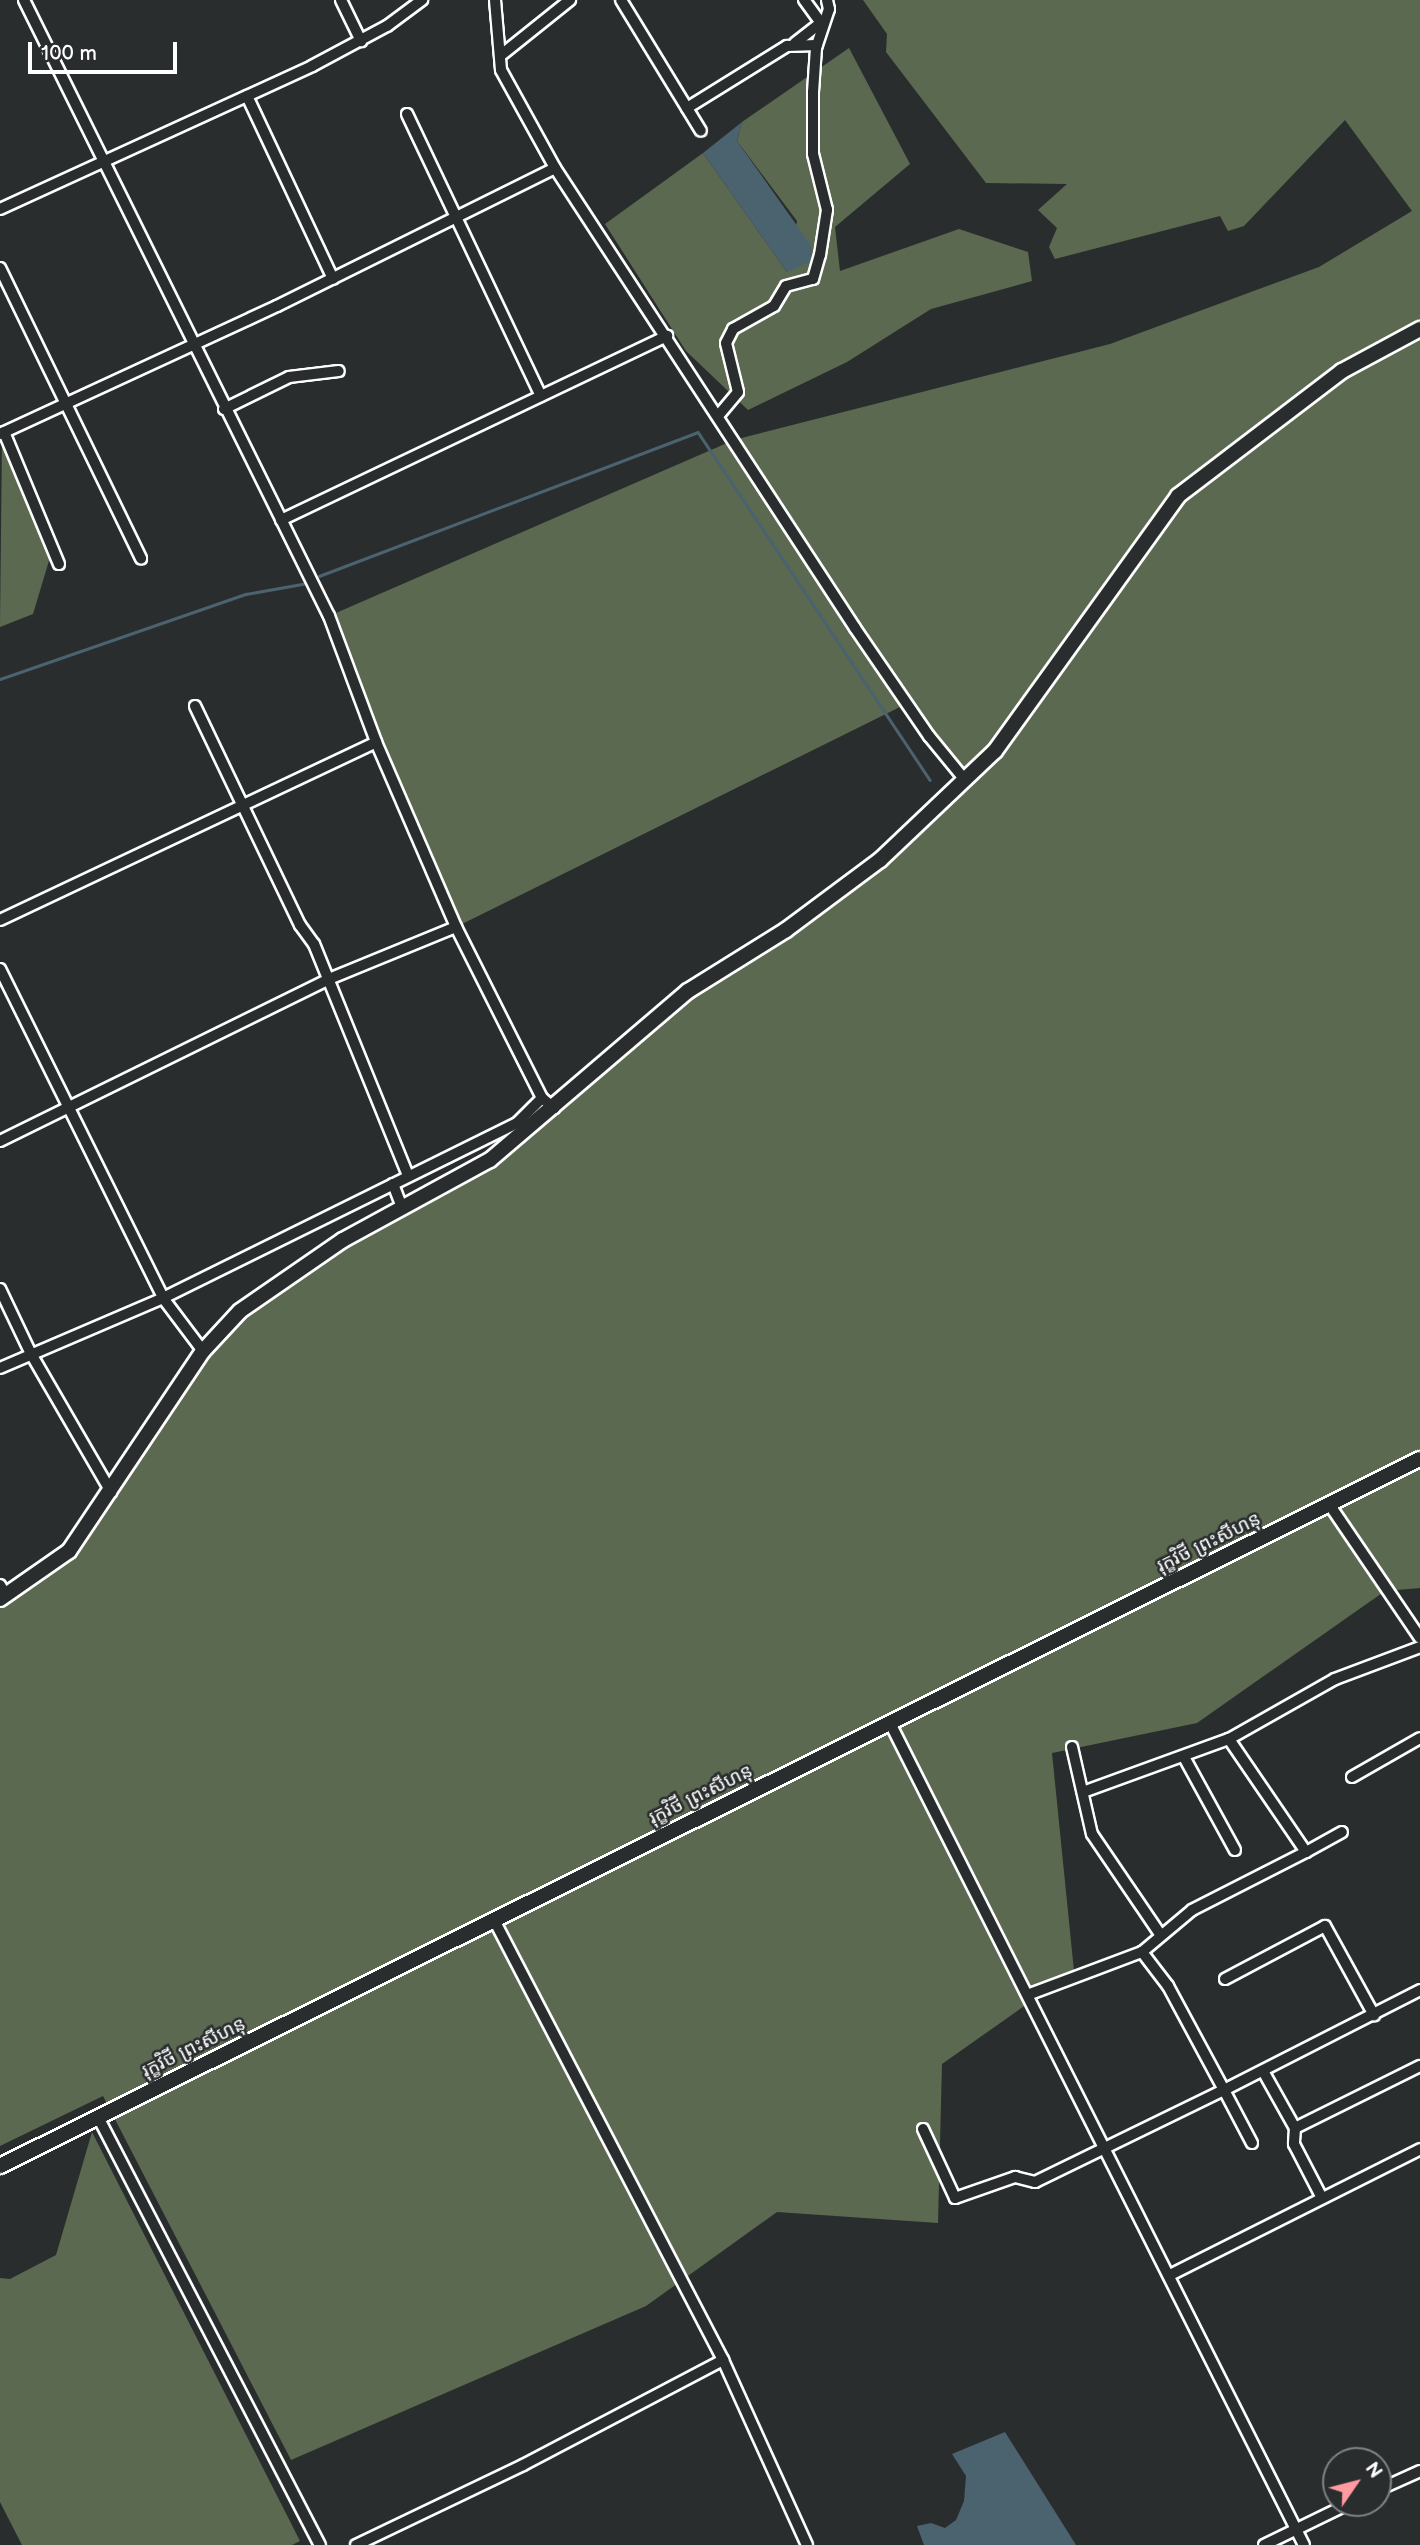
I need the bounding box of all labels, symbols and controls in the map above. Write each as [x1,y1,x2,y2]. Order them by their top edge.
scale bar [32,28,180,72]
text: 100 m [41,41,97,66]
street label: រុក្ខវិថី ព្រះសីហនុ [1153,1508,1265,1578]
street label: រុក្ខវិថី ព្រះសីហនុ [645,1760,757,1830]
street label: រុក្ខវិថី ព្រះសីហនុ [138,2013,250,2083]
north arrow [1322,2447,1392,2517]
text: N [1359,2458,1386,2483]

